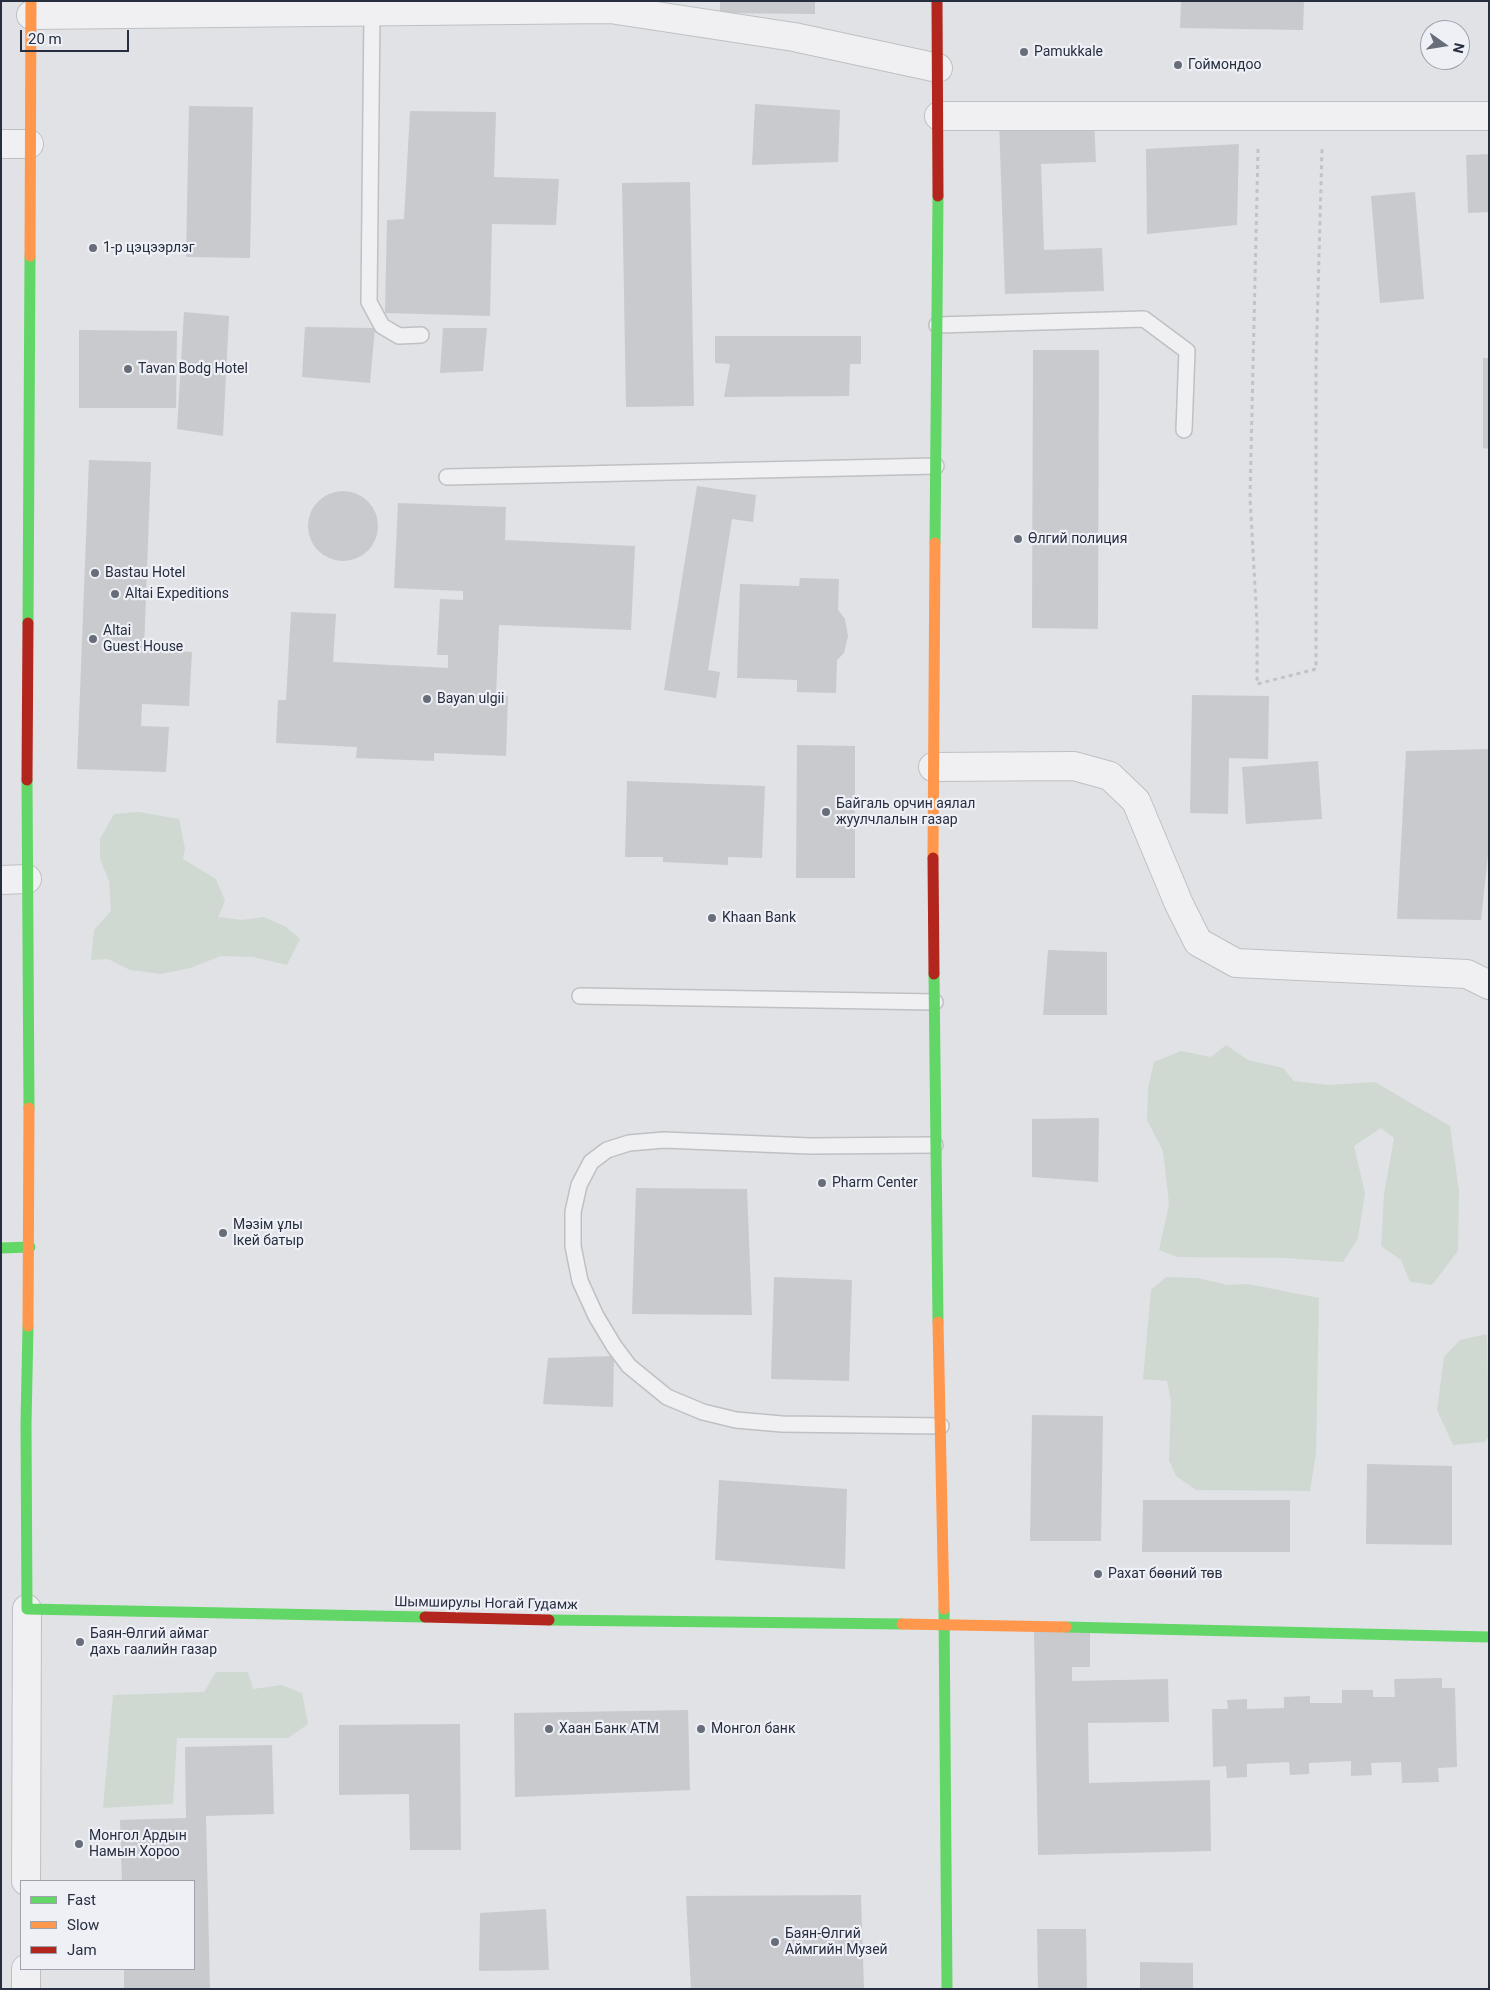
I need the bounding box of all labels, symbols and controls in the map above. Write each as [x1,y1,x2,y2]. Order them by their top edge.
scale bar [22,20,131,52]
north arrow [1420,20,1470,70]
text: 20 m [28,30,62,48]
text: N [1450,42,1468,55]
place label: Pamukkale [1034,44,1103,60]
marker: Pamukkale [1018,46,1030,58]
place label: Гоймондоо [1188,57,1261,73]
marker: Гоймондоо [1172,59,1184,71]
place label: 1-р цэцээрлэг [103,240,195,256]
marker: 1-р цэцээрлэг [87,242,99,254]
place label: Tavan Bodg Hotel [138,361,248,377]
marker: Tavan Bodg Hotel [122,363,134,375]
place label: Өлгий полиция [1028,531,1127,547]
marker: Өлгий полиция [1012,533,1024,545]
place label: Bastau Hotel [105,565,185,581]
marker: Bastau Hotel [89,567,101,579]
place label: Altai Expeditions [125,586,229,602]
marker: Altai Expeditions [109,588,121,600]
place label: Altai Guest House [103,623,183,656]
marker: Altai Guest House [87,633,99,645]
place label: Bayan ulgii [437,691,504,707]
marker: Bayan ulgii [421,693,433,705]
place label: Байгаль орчин аялал жуулчлалын газар [836,796,975,829]
marker: Байгаль орчин аялал жуулчлалын газар [820,806,832,818]
place label: Khaan Bank [722,910,796,926]
marker: Khaan Bank [706,912,718,924]
place label: Pharm Center [832,1175,918,1191]
marker: Pharm Center [816,1177,828,1189]
place label: Мәзім ұлы Ікей батыр [233,1217,304,1250]
marker: Мәзім ұлы Ікей батыр [217,1227,229,1239]
place label: Раxат бөөний төв [1108,1566,1223,1582]
marker: Раxат бөөний төв [1092,1568,1104,1580]
street label: Шымширулы Ногай Гудамж [394,1594,578,1614]
place label: Баян-Өлгий аймаг дахь гаалийн газар [90,1626,217,1658]
marker: Баян-Өлгий аймаг дахь гаалийн газар [74,1636,86,1648]
place label: Хаан Банк АТМ [559,1721,659,1737]
place label: Монгол банк [711,1721,795,1737]
marker: Хаан Банк АТМ [543,1723,555,1735]
marker: Монгол банк [695,1723,707,1735]
place label: Монгол Ардын Намын Хороо [89,1828,187,1860]
marker: Монгол Ардын Намын Хороо [73,1838,85,1850]
legend [20,1880,195,1970]
text: Fast [67,1891,96,1909]
text: Slow [67,1916,99,1934]
place label: Баян-Өлгий Аймгийн Музей [785,1926,888,1958]
marker: Баян-Өлгий Аймгийн Музей [769,1936,781,1948]
text: Jam [67,1941,97,1959]

